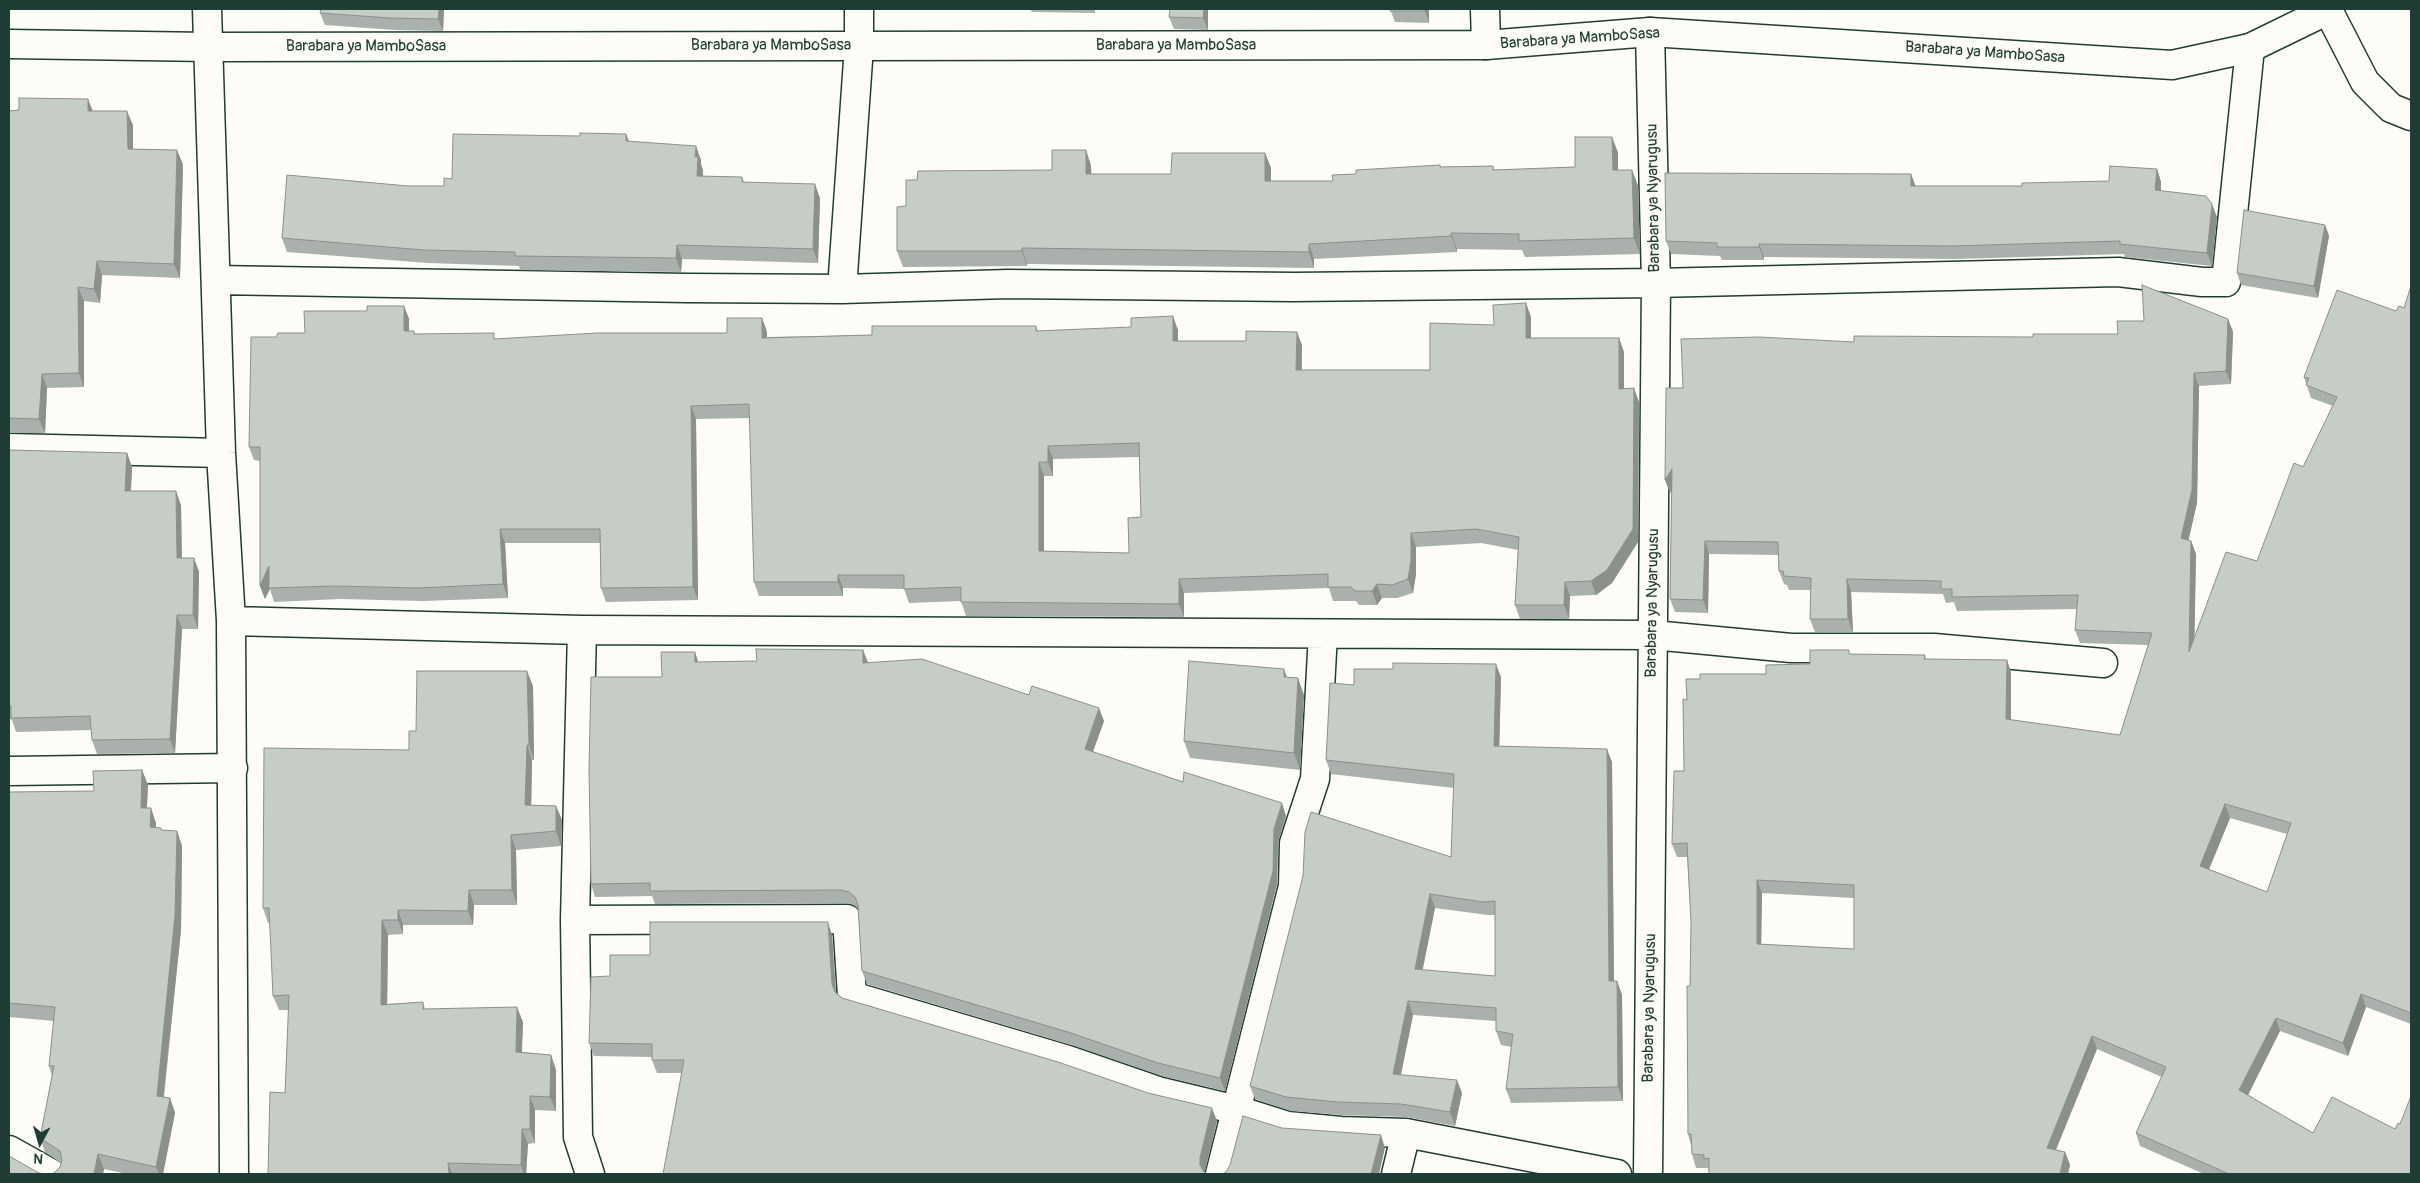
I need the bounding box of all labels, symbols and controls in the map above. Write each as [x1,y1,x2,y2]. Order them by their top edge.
street label: Barabara ya MamboSasa [1499,24,1661,54]
street label: Barabara ya MamboSasa [691,36,851,56]
street label: Barabara ya MamboSasa [1096,36,1256,56]
street label: Barabara ya MamboSasa [286,37,446,57]
street label: Barabara ya MamboSasa [1904,38,2066,68]
street label: Barabara ya Nyarugusu [1643,123,1665,273]
street label: Barabara ya Nyarugusu [1642,528,1664,678]
street label: Barabara ya Nyarugusu [1639,933,1661,1083]
north arrow [15,1118,65,1168]
text: N [33,1149,44,1167]

